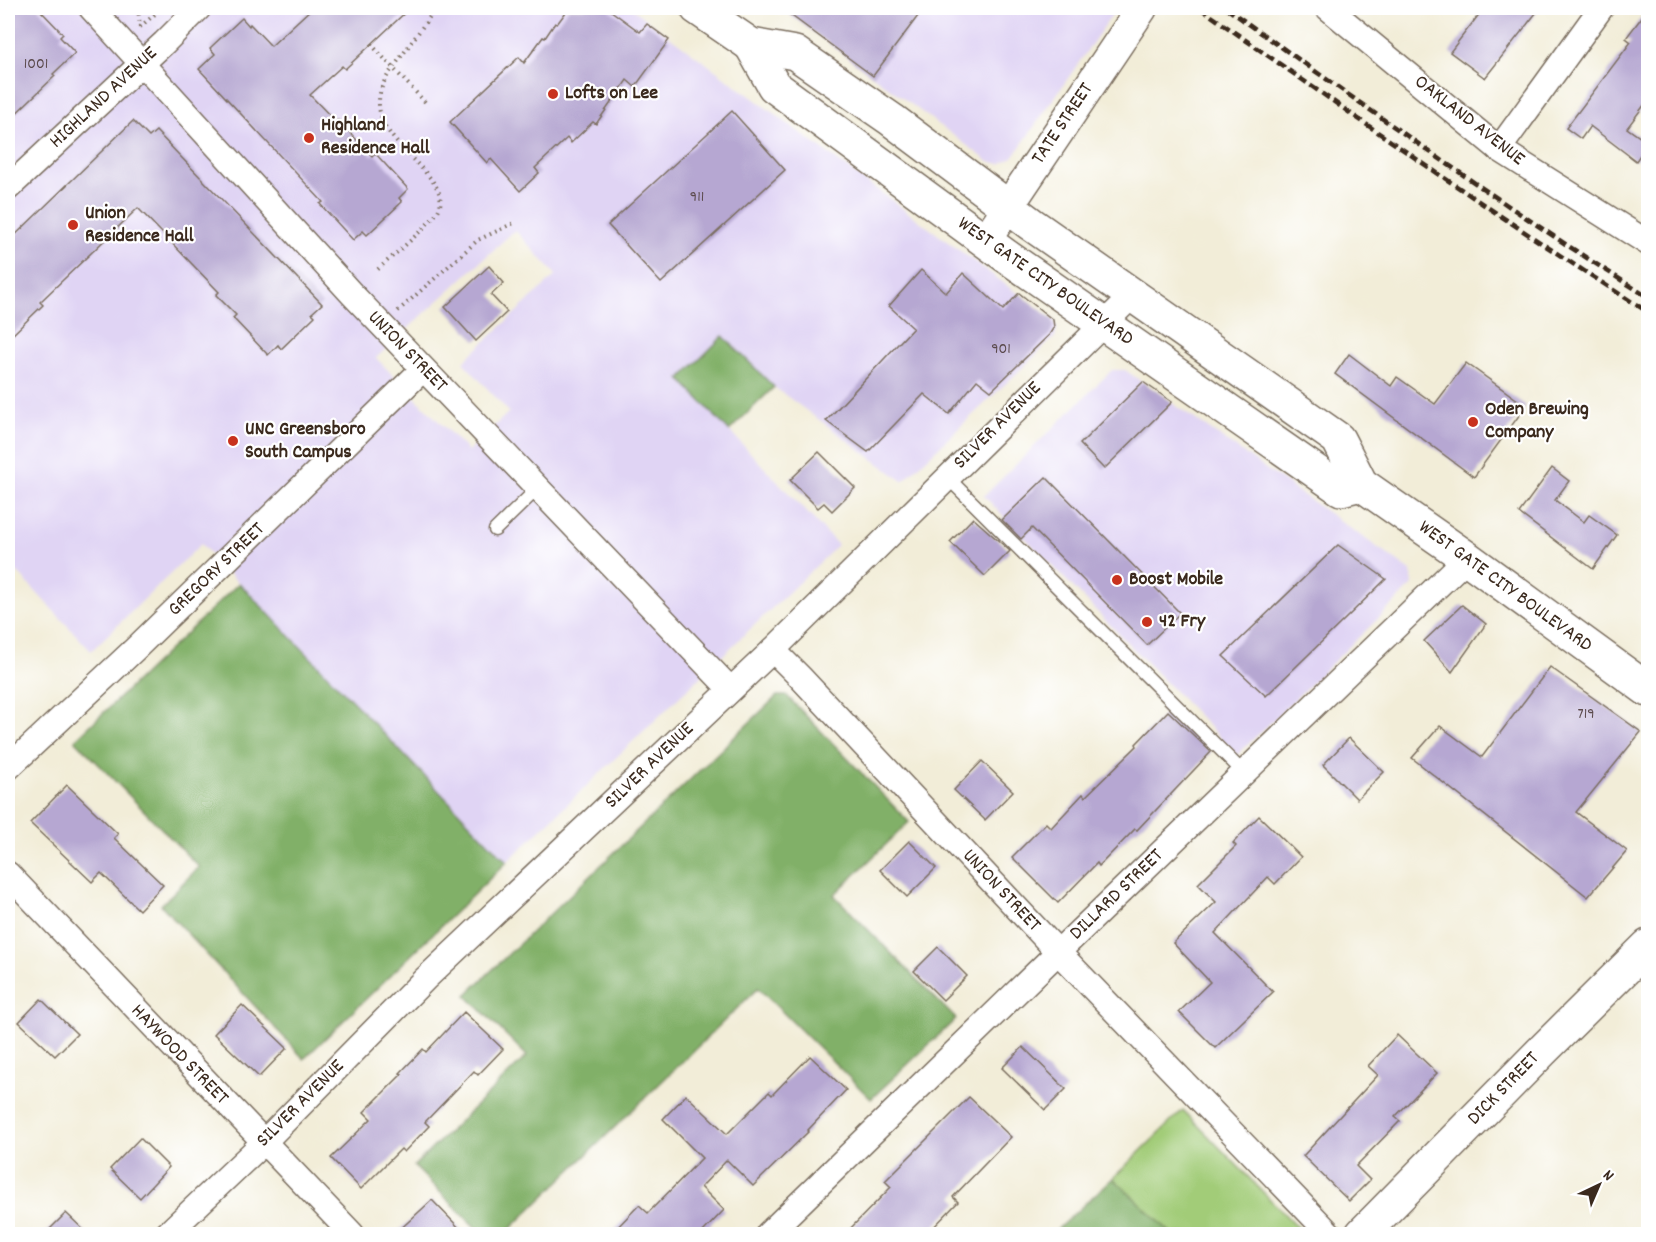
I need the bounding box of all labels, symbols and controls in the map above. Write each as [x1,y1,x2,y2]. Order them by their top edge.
street label: HIGHLAND AVENUE [44,40,164,156]
house number: 1001 [24,53,48,76]
street label: OAKLAND AVENUE [1408,69,1530,173]
street label: TATE STREET [1025,77,1101,171]
place label: Lofts on Lee [565,80,658,108]
marker: Lofts on Lee [546,87,560,101]
place label: Highland Residence Hall [321,112,430,163]
marker: Highland Residence Hall [302,131,316,145]
house number: 911 [690,186,704,209]
place label: Union Residence Hall [85,200,194,251]
street label: WEST GATE CITY BOULEVARD [951,211,1139,353]
marker: Union Residence Hall [66,218,80,232]
street label: UNION STREET [361,305,453,399]
house number: 901 [991,338,1011,361]
street label: SILVER AVENUE [948,376,1048,476]
place label: Oden Brewing Company [1485,396,1589,447]
marker: Oden Brewing Company [1466,415,1480,429]
place label: UNC Greensboro South Campus [245,416,366,467]
marker: UNC Greensboro South Campus [226,434,240,448]
street label: WEST GATE CITY BOULEVARD [1412,514,1598,660]
street label: GREGORY STREET [162,517,272,623]
place label: Boost Mobile [1129,566,1223,594]
marker: Boost Mobile [1110,573,1124,587]
place label: 42 Fry [1159,608,1206,636]
marker: 42 Fry [1140,615,1154,629]
house number: 719 [1578,703,1594,726]
street label: SILVER AVENUE [599,716,701,816]
street label: UNION STREET [955,843,1047,939]
street label: DILLARD STREET [1064,843,1170,947]
street label: HAYWOOD STREET [124,998,234,1112]
street label: DICK STREET [1462,1046,1546,1132]
street label: SILVER AVENUE [251,1054,351,1154]
north arrow [1569,1155,1629,1215]
text: N [1597,1165,1619,1187]

